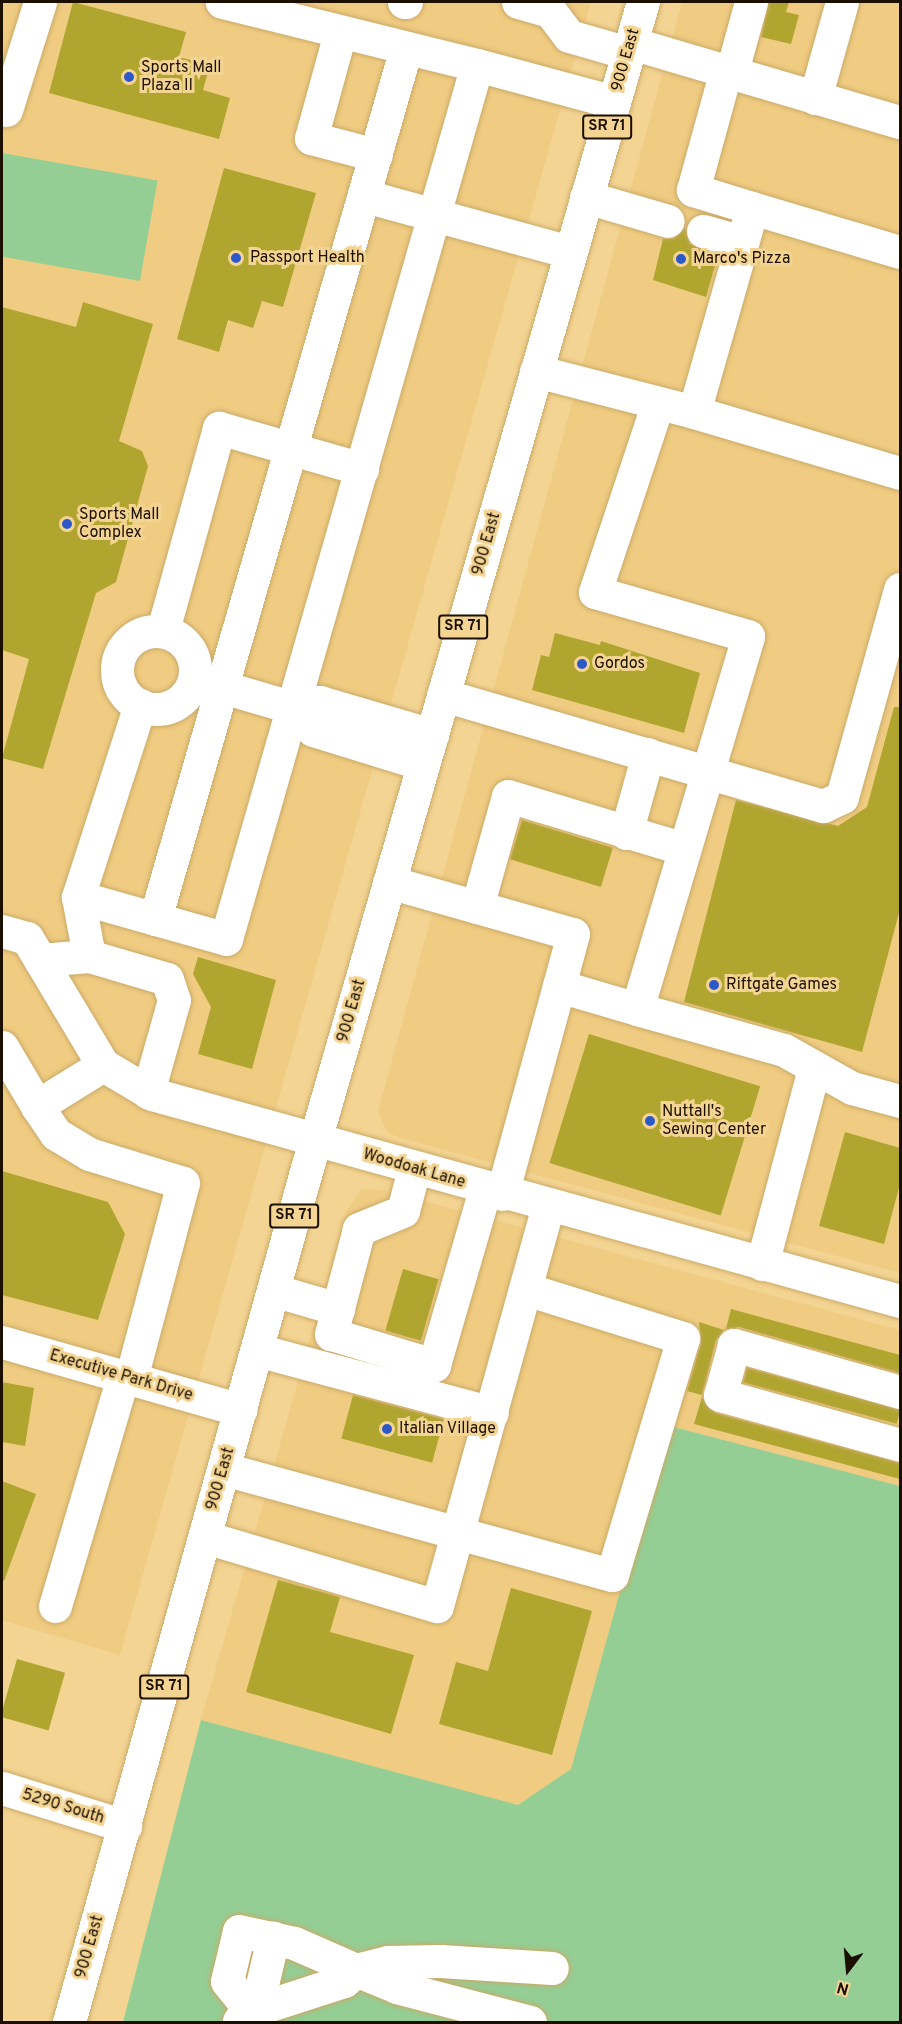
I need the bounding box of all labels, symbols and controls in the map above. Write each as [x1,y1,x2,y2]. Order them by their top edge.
street label: 900 East [608,26,644,94]
place label: Sports Mall Plaza II [141,58,222,96]
marker: Sports Mall Plaza II [122,70,136,84]
road number: SR 71 [582,115,632,139]
place label: Passport Health [250,248,365,268]
marker: Passport Health [227,249,245,267]
place label: Marco's Pizza [693,249,790,269]
marker: Marco's Pizza [674,252,688,266]
place label: Sports Mall Complex [79,505,160,543]
street label: 900 East [469,510,505,578]
marker: Sports Mall Complex [60,517,74,531]
road number: SR 71 [438,615,488,639]
place label: Gordos [594,654,645,674]
marker: Gordos [575,657,589,671]
place label: Riftgate Games [726,975,837,995]
street label: 900 East [334,977,370,1045]
marker: Riftgate Games [707,978,721,992]
place label: Nuttall's Sewing Center [662,1102,766,1140]
marker: Nuttall's Sewing Center [643,1114,657,1128]
street label: Woodoak Lane [361,1145,467,1193]
road number: SR 71 [268,1204,320,1228]
street label: Executive Park Drive [47,1346,195,1406]
place label: Italian Village [399,1419,497,1439]
marker: Italian Village [380,1422,394,1436]
street label: 900 East [203,1445,239,1513]
road number: SR 71 [138,1675,190,1699]
street label: 5290 South [20,1785,106,1829]
street label: 900 East [72,1913,108,1981]
north arrow [818,1940,878,2000]
text: N [835,1976,851,1999]

